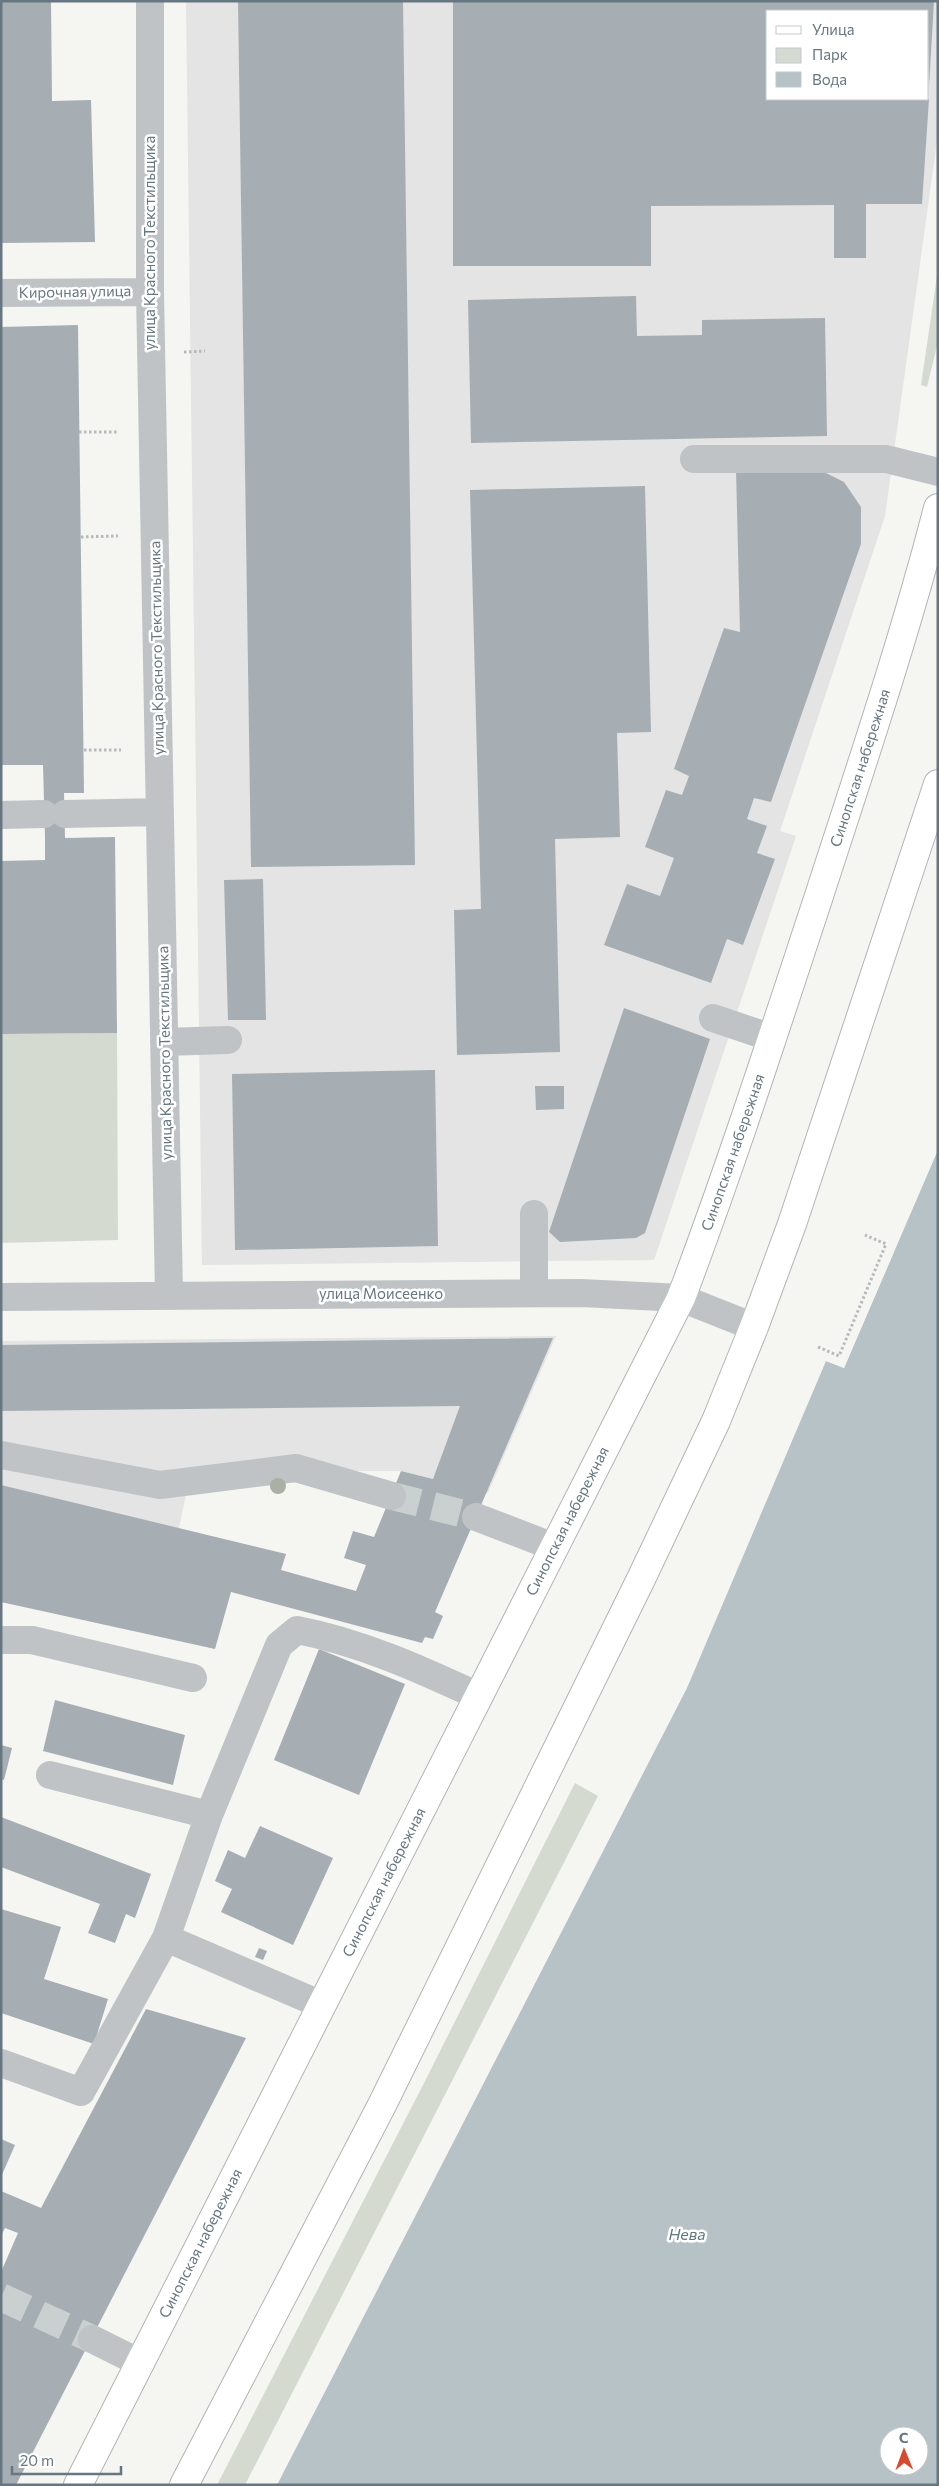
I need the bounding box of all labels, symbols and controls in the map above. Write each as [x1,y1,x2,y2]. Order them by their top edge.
legend [766,10,929,100]
text: Улица [812,20,854,38]
text: Парк [812,45,848,63]
text: Вода [812,70,847,88]
street label: улица Красного Текстильщика [140,136,158,350]
street label: Кирочная улица [19,281,131,301]
street label: улица Красного Текстильщика [145,541,167,755]
street label: Синопская набережная [826,686,893,849]
street label: улица Красного Текстильщика [153,946,175,1160]
street label: Синопская набережная [697,1071,768,1233]
street label: улица Моисеенко [319,1284,443,1302]
street label: Синопская набережная [521,1443,612,1598]
street label: Синопская набережная [338,1804,429,1960]
street label: Синопская набережная [154,2165,245,2321]
water label: Нева [668,2224,706,2243]
north arrow [879,2426,929,2476]
text: С [899,2429,909,2446]
scale bar [12,2444,121,2476]
text: 20 m [20,2451,54,2469]

